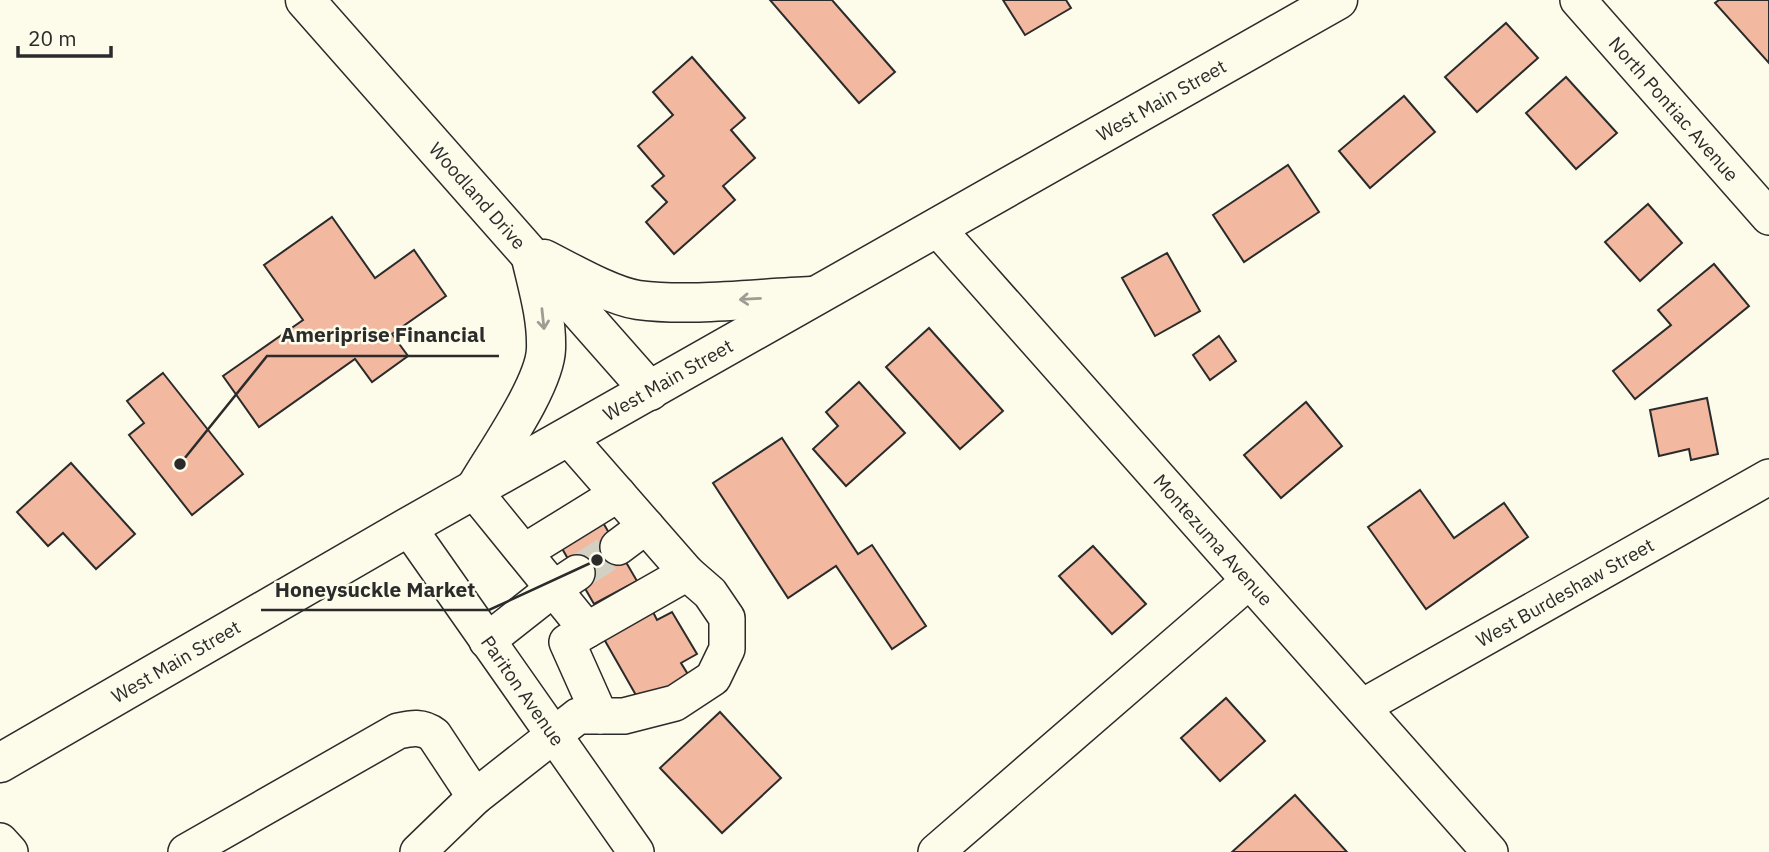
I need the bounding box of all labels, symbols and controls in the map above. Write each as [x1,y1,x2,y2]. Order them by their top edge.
scale bar [18,14,110,58]
text: 20 m [28,24,77,52]
street label: North Pontiac Avenue [1604,32,1744,186]
street label: West Main Street [1092,54,1230,146]
street label: Woodland Drive [424,137,531,254]
one-way arrow [739,292,762,305]
one-way arrow [537,307,550,330]
callout: Ameriprise Financial [267,314,499,356]
text: Ameriprise Financial [281,320,485,348]
street label: West Main Street [599,334,737,426]
street label: Montezuma Avenue [1149,469,1278,611]
street label: West Burdeshaw Street [1472,533,1658,652]
callout: Honeysuckle Market [261,568,489,610]
text: Honeysuckle Market [275,575,475,603]
street label: West Main Street [107,615,245,708]
street label: Pariton Avenue [476,631,570,751]

